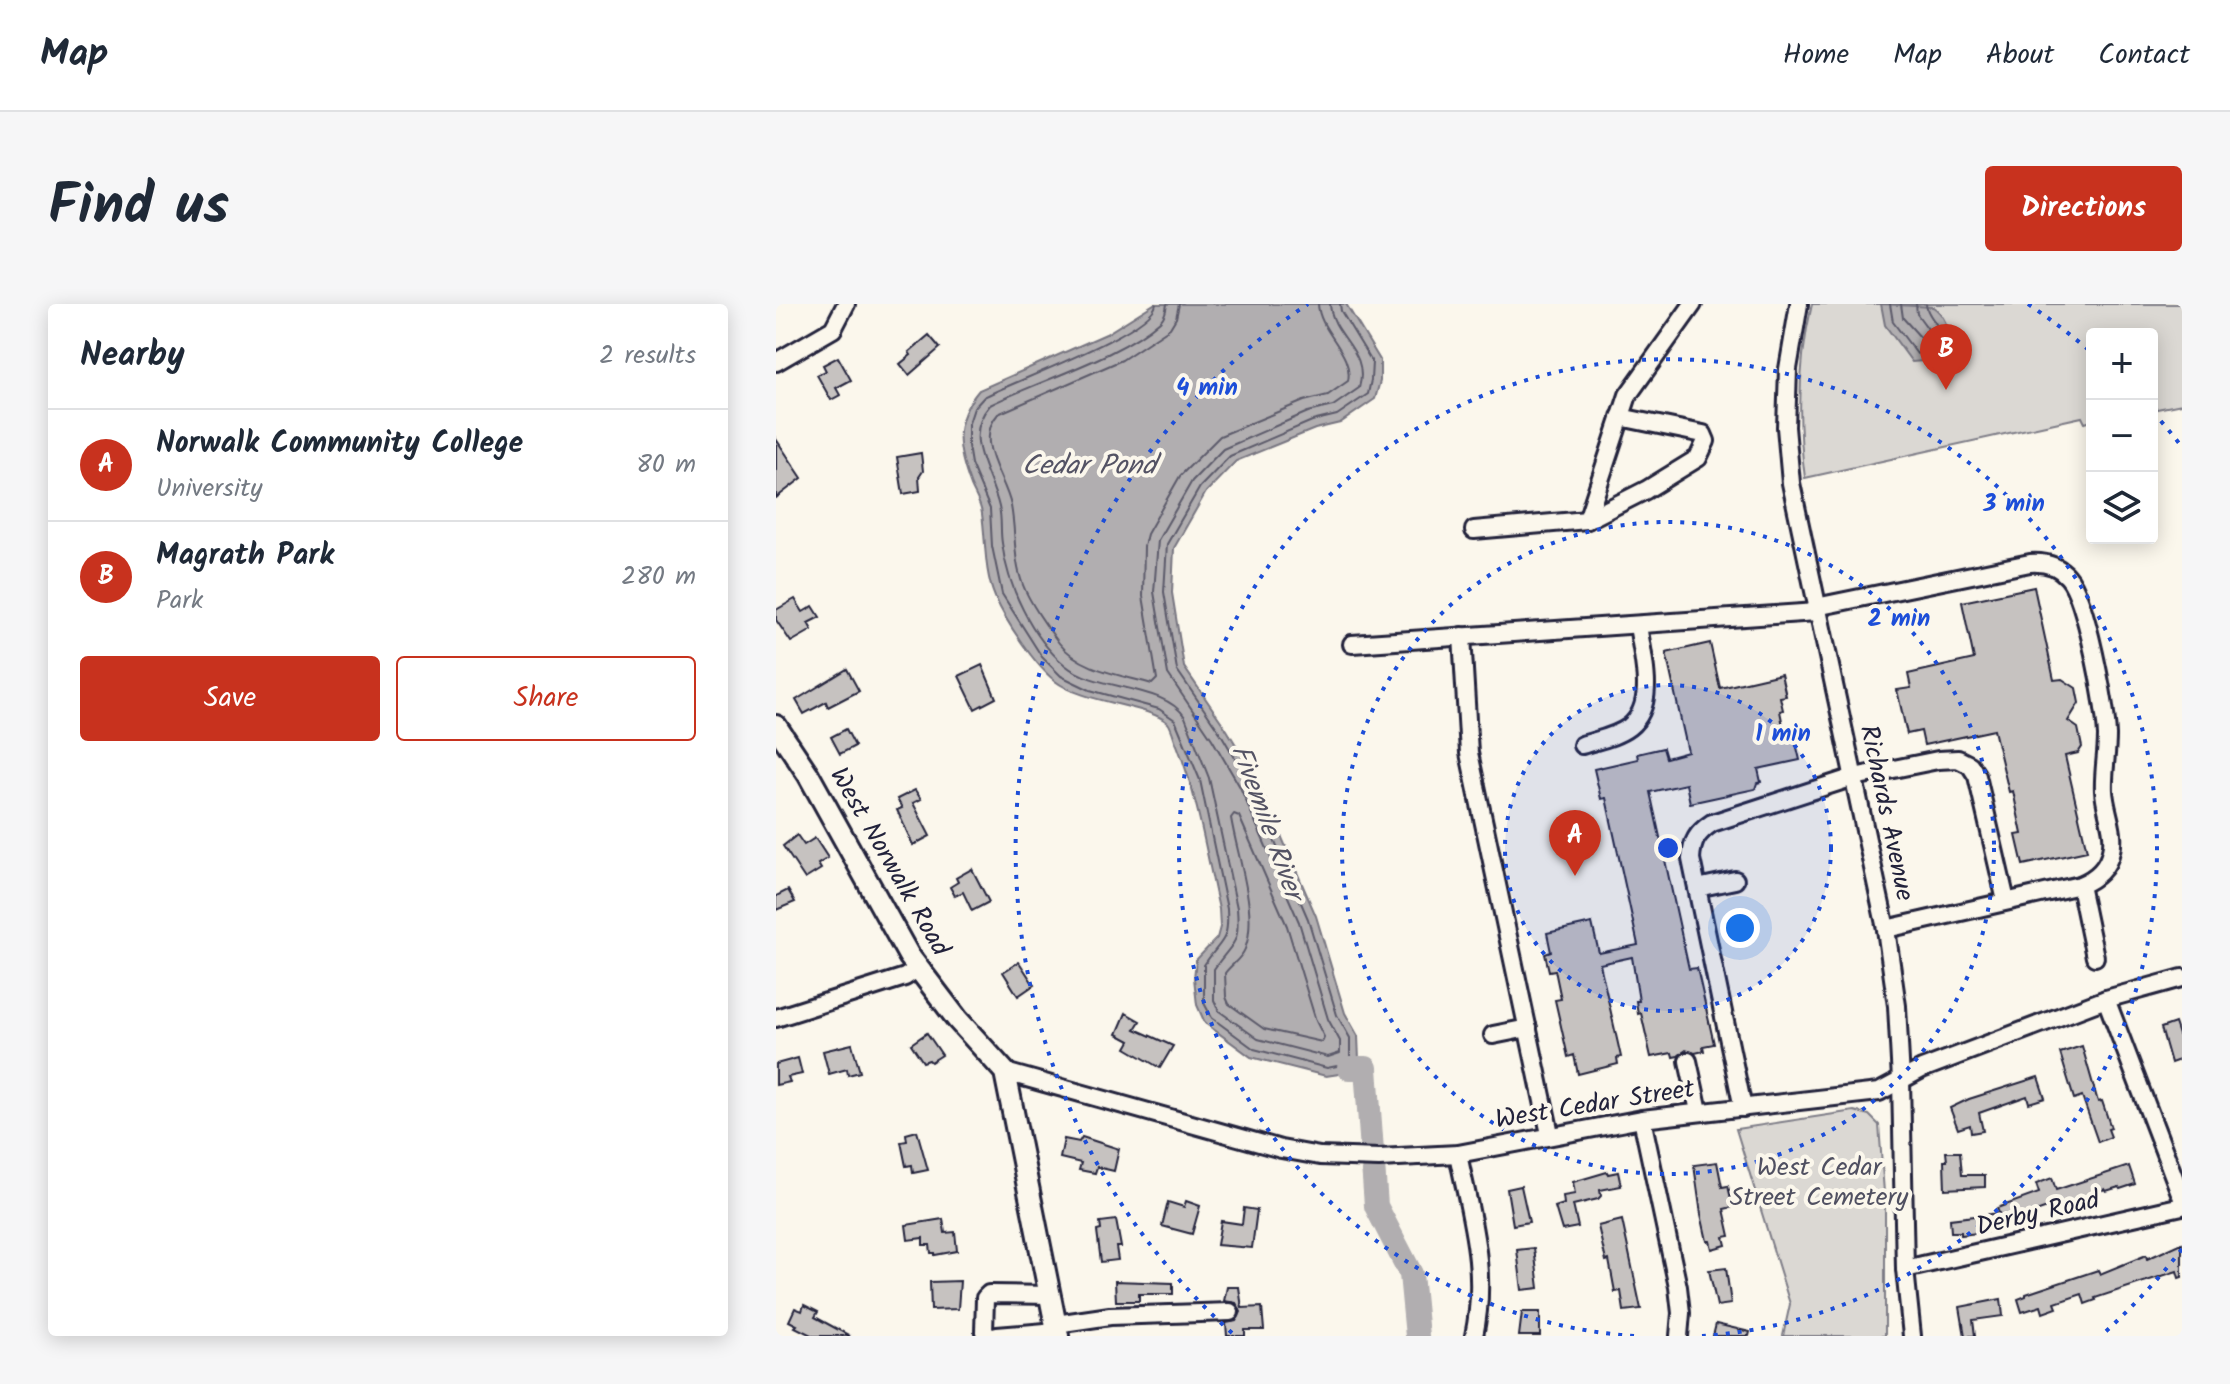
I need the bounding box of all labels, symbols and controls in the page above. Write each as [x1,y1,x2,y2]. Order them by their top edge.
text: Map [40,25,109,85]
text: Home [1783,33,1849,78]
text: Map [1893,33,1942,78]
text: About [1986,33,2054,78]
text: Contact [2098,33,2190,78]
text: Find us [48,163,229,253]
button: Directions [1985,166,2182,251]
pin: B [1920,324,1972,390]
map controls [2086,328,2158,544]
button: + [2086,328,2158,400]
text: Nearby [80,329,185,383]
text: 2 results [599,335,696,377]
text: 4 min [1176,369,1238,408]
button: − [2086,400,2158,472]
text: Norwalk Community College [156,420,523,468]
text: A [98,444,114,486]
text: 80 m [636,444,696,486]
water label: Cedar Pond [1022,444,1162,489]
text: University [156,468,262,510]
button: layers [2086,472,2158,544]
text: 3 min [1982,485,2045,524]
text: Magrath Park [156,532,334,580]
text: B [98,556,114,598]
text: 280 m [621,556,696,598]
text: Park [156,580,203,622]
text: 2 min [1868,600,1930,639]
button: Save [80,656,380,741]
button: Share [396,656,696,741]
text: 1 min [1755,715,1811,754]
street label: Richards Avenue [1847,721,1925,905]
water label: Fivemile River [1217,738,1317,911]
street label: West Norwalk Road [818,760,961,965]
pin: A [1549,810,1601,876]
centre of rings [1654,834,1682,862]
your location [1720,908,1760,948]
street label: West Cedar Street [1492,1068,1698,1141]
park label: West Cedar Street Cemetery [1730,1147,1909,1219]
street label: Derby Road [1972,1179,2105,1249]

